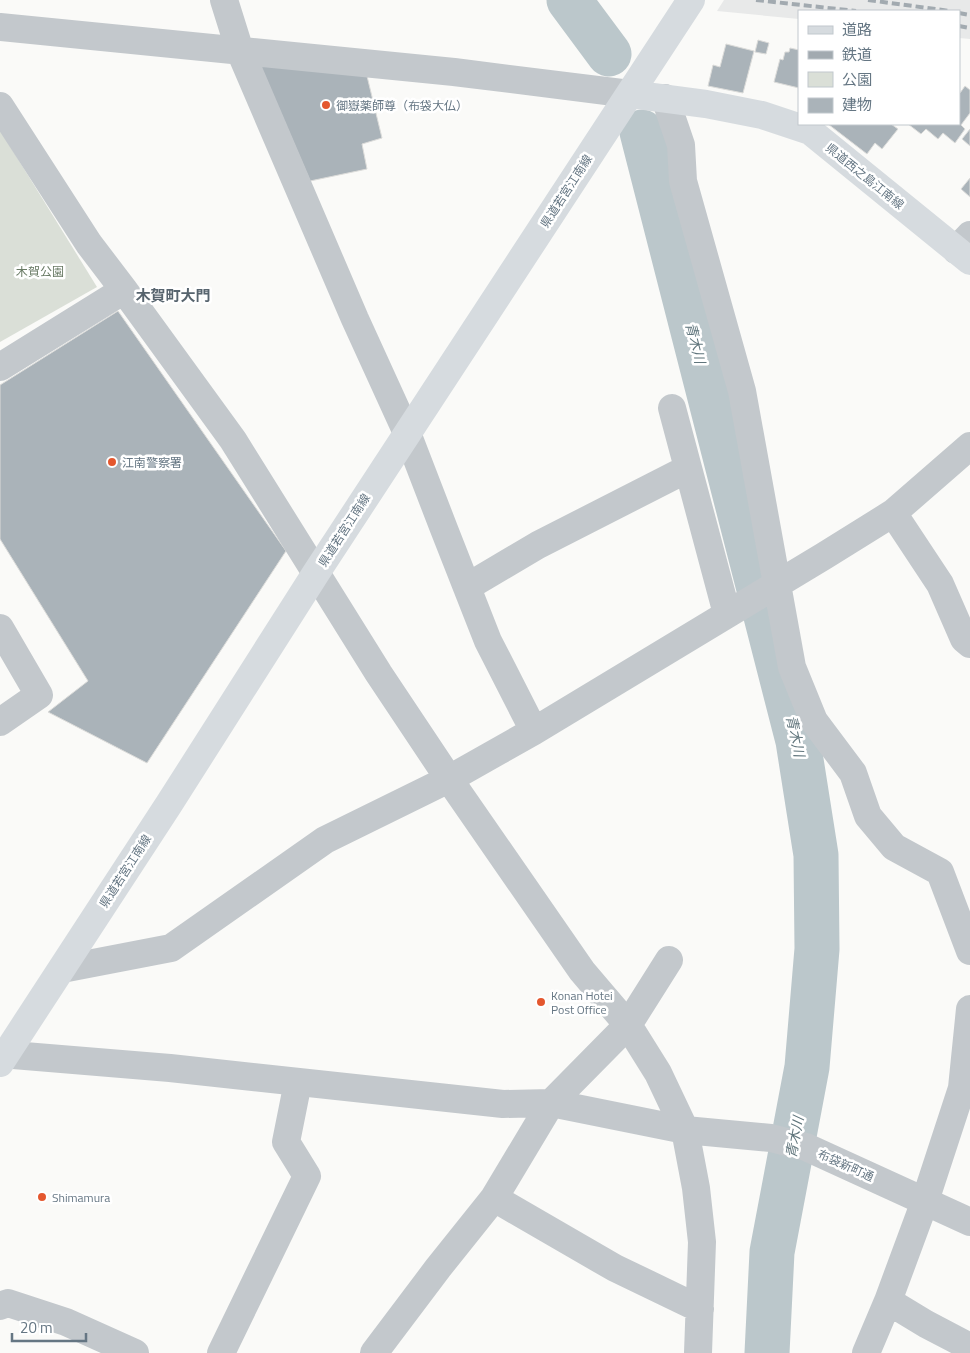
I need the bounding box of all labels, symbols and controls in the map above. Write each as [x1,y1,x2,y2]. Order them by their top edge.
legend [798,10,960,125]
text: 道路 [842,18,872,41]
text: 鉄道 [842,43,872,66]
text: 公園 [842,68,872,91]
text: 建物 [842,93,872,116]
place label: 御嶽薬師尊（布袋大仏） [336,96,468,115]
marker: 御嶽薬師尊（布袋大仏） [320,99,332,111]
street label: 県道西之島江南線 [822,138,908,214]
street label: 県道若宮江南線 [535,151,597,231]
park label: 木賀公園 [16,262,64,281]
district label: 木賀町大門 [135,284,211,307]
water label: 青木川 [681,320,712,368]
place label: 江南警察署 [122,453,182,472]
marker: 江南警察署 [106,456,118,468]
street label: 県道若宮江南線 [313,490,375,570]
water label: 青木川 [781,713,811,761]
street label: 県道若宮江南線 [94,831,156,911]
place label: Konan Hotei Post Office [551,986,613,1019]
marker: Konan Hotei Post Office [535,996,547,1008]
water label: 青木川 [780,1112,809,1160]
street label: 布袋新町通 [815,1144,877,1186]
place label: Shimamura [52,1188,110,1207]
marker: Shimamura [36,1191,48,1203]
scale bar [12,1310,86,1342]
text: 20 m [20,1316,53,1339]

